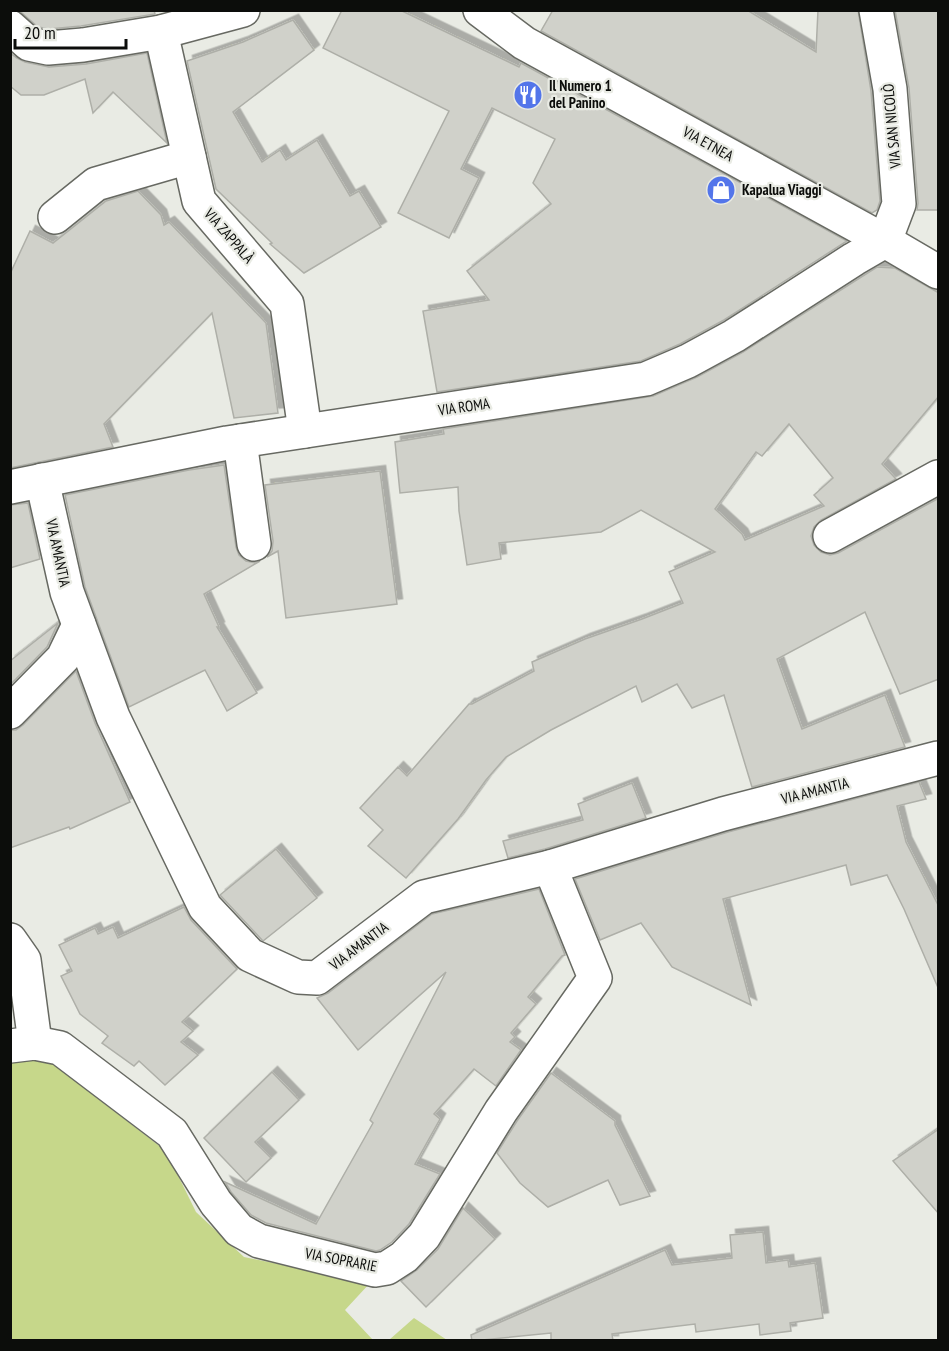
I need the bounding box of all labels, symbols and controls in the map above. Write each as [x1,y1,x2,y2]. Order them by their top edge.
scale bar [15,12,126,50]
text: 20 m [24,21,56,44]
place label: Il Numero 1 del Panino [549,76,612,112]
restaurant icon: Il Numero 1 del Panino [512,79,544,111]
street label: VIA SAN NICOLÒ [878,83,905,170]
street label: VIA ETNEA [679,121,738,166]
shop icon: Kapalua Viaggi [705,174,737,206]
place label: Kapalua Viaggi [742,180,822,199]
street label: VIA ZAPPALÀ [200,204,259,268]
street label: VIA ROMA [436,393,492,420]
street label: VIA AMANTIA [42,516,75,589]
street label: VIA AMANTIA [778,773,851,808]
street label: VIA AMANTIA [325,917,393,975]
street label: VIA SOPRARIE [303,1243,379,1276]

